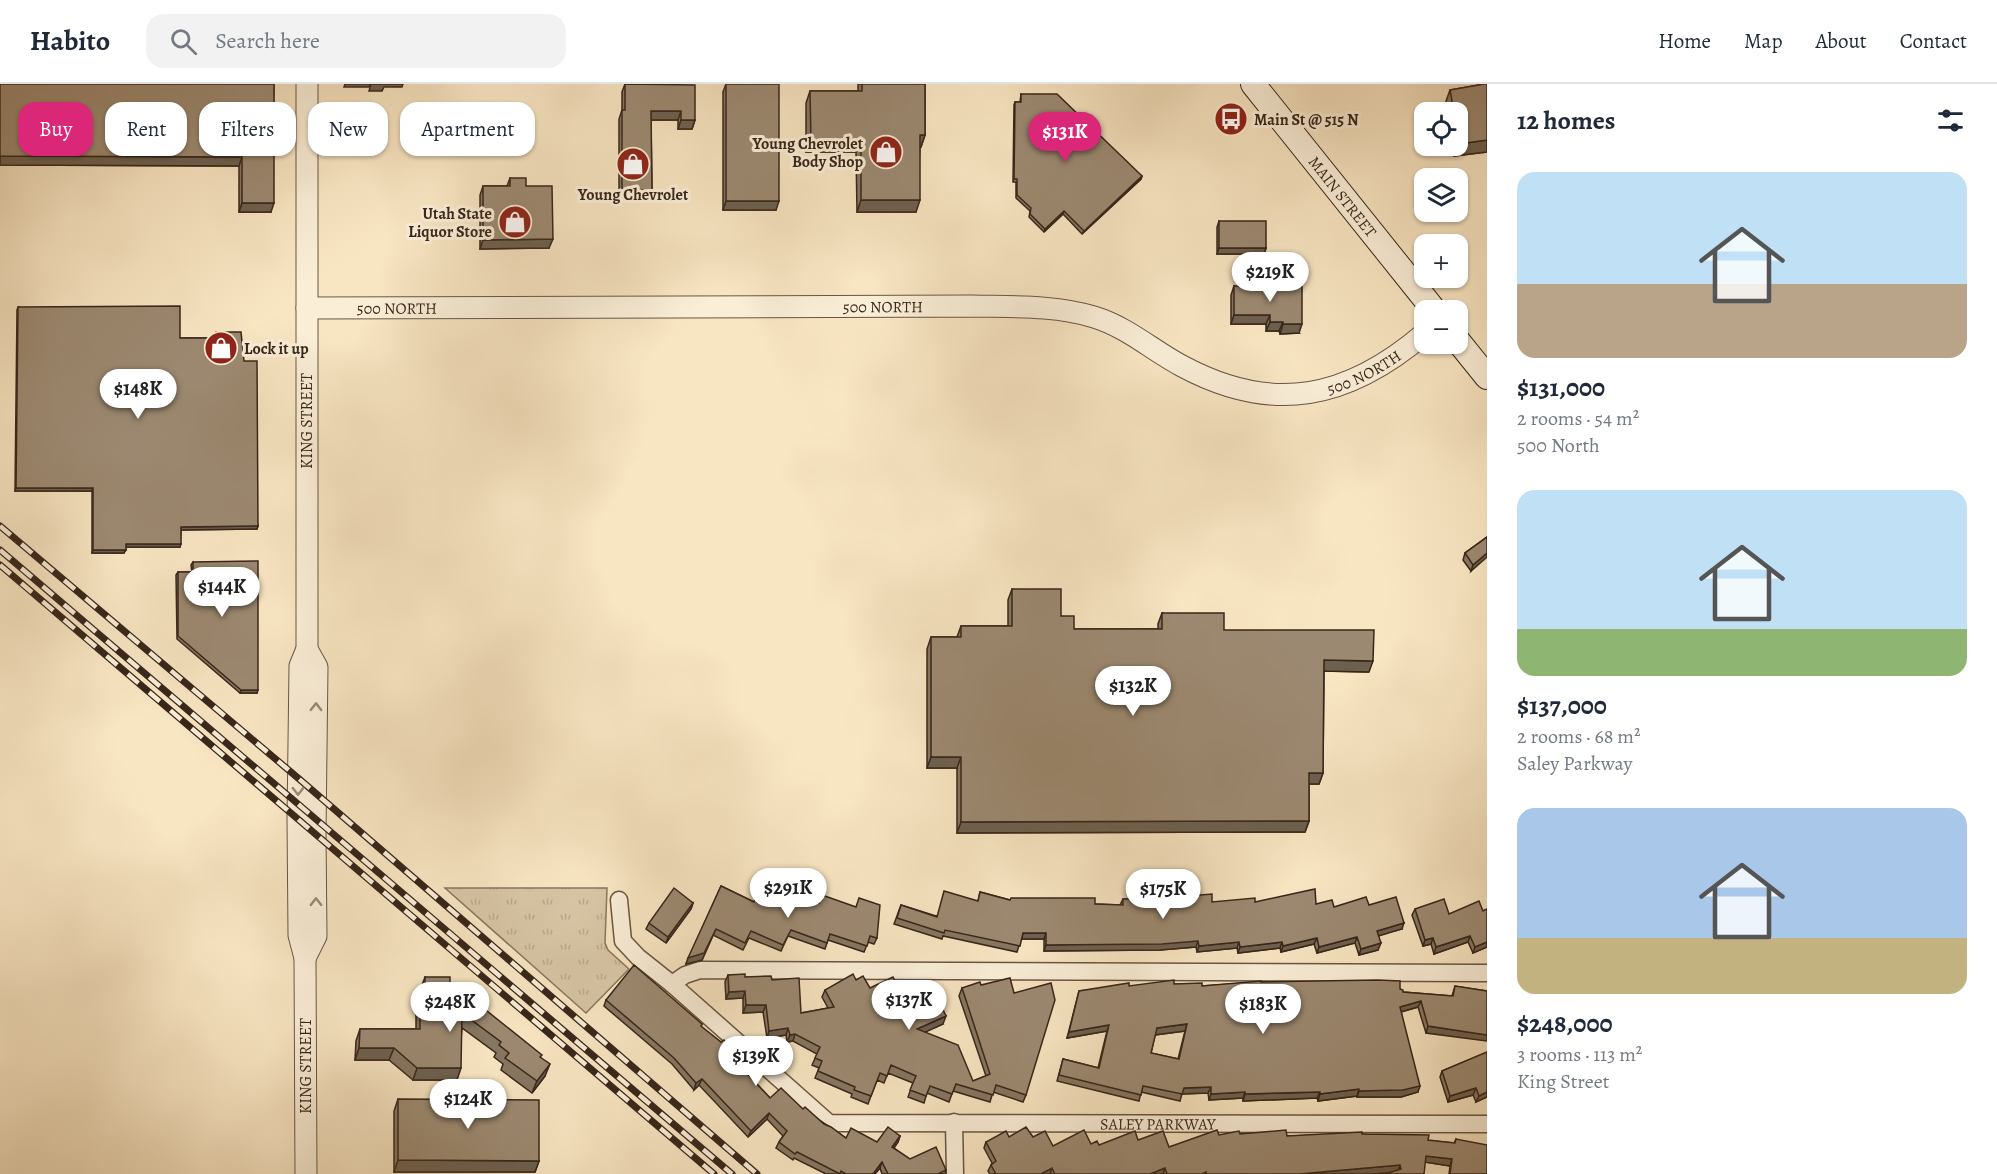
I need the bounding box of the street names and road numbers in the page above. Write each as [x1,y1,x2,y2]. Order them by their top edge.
street label: MAIN STREET [1303,152,1382,242]
street label: 500 NORTH [843,296,923,318]
street label: 500 NORTH [357,298,437,320]
street label: 500 NORTH [1325,345,1406,400]
street label: KING STREET [296,373,318,469]
street label: KING STREET [295,1018,317,1114]
street label: SALEY PARKWAY [1100,1113,1216,1136]

